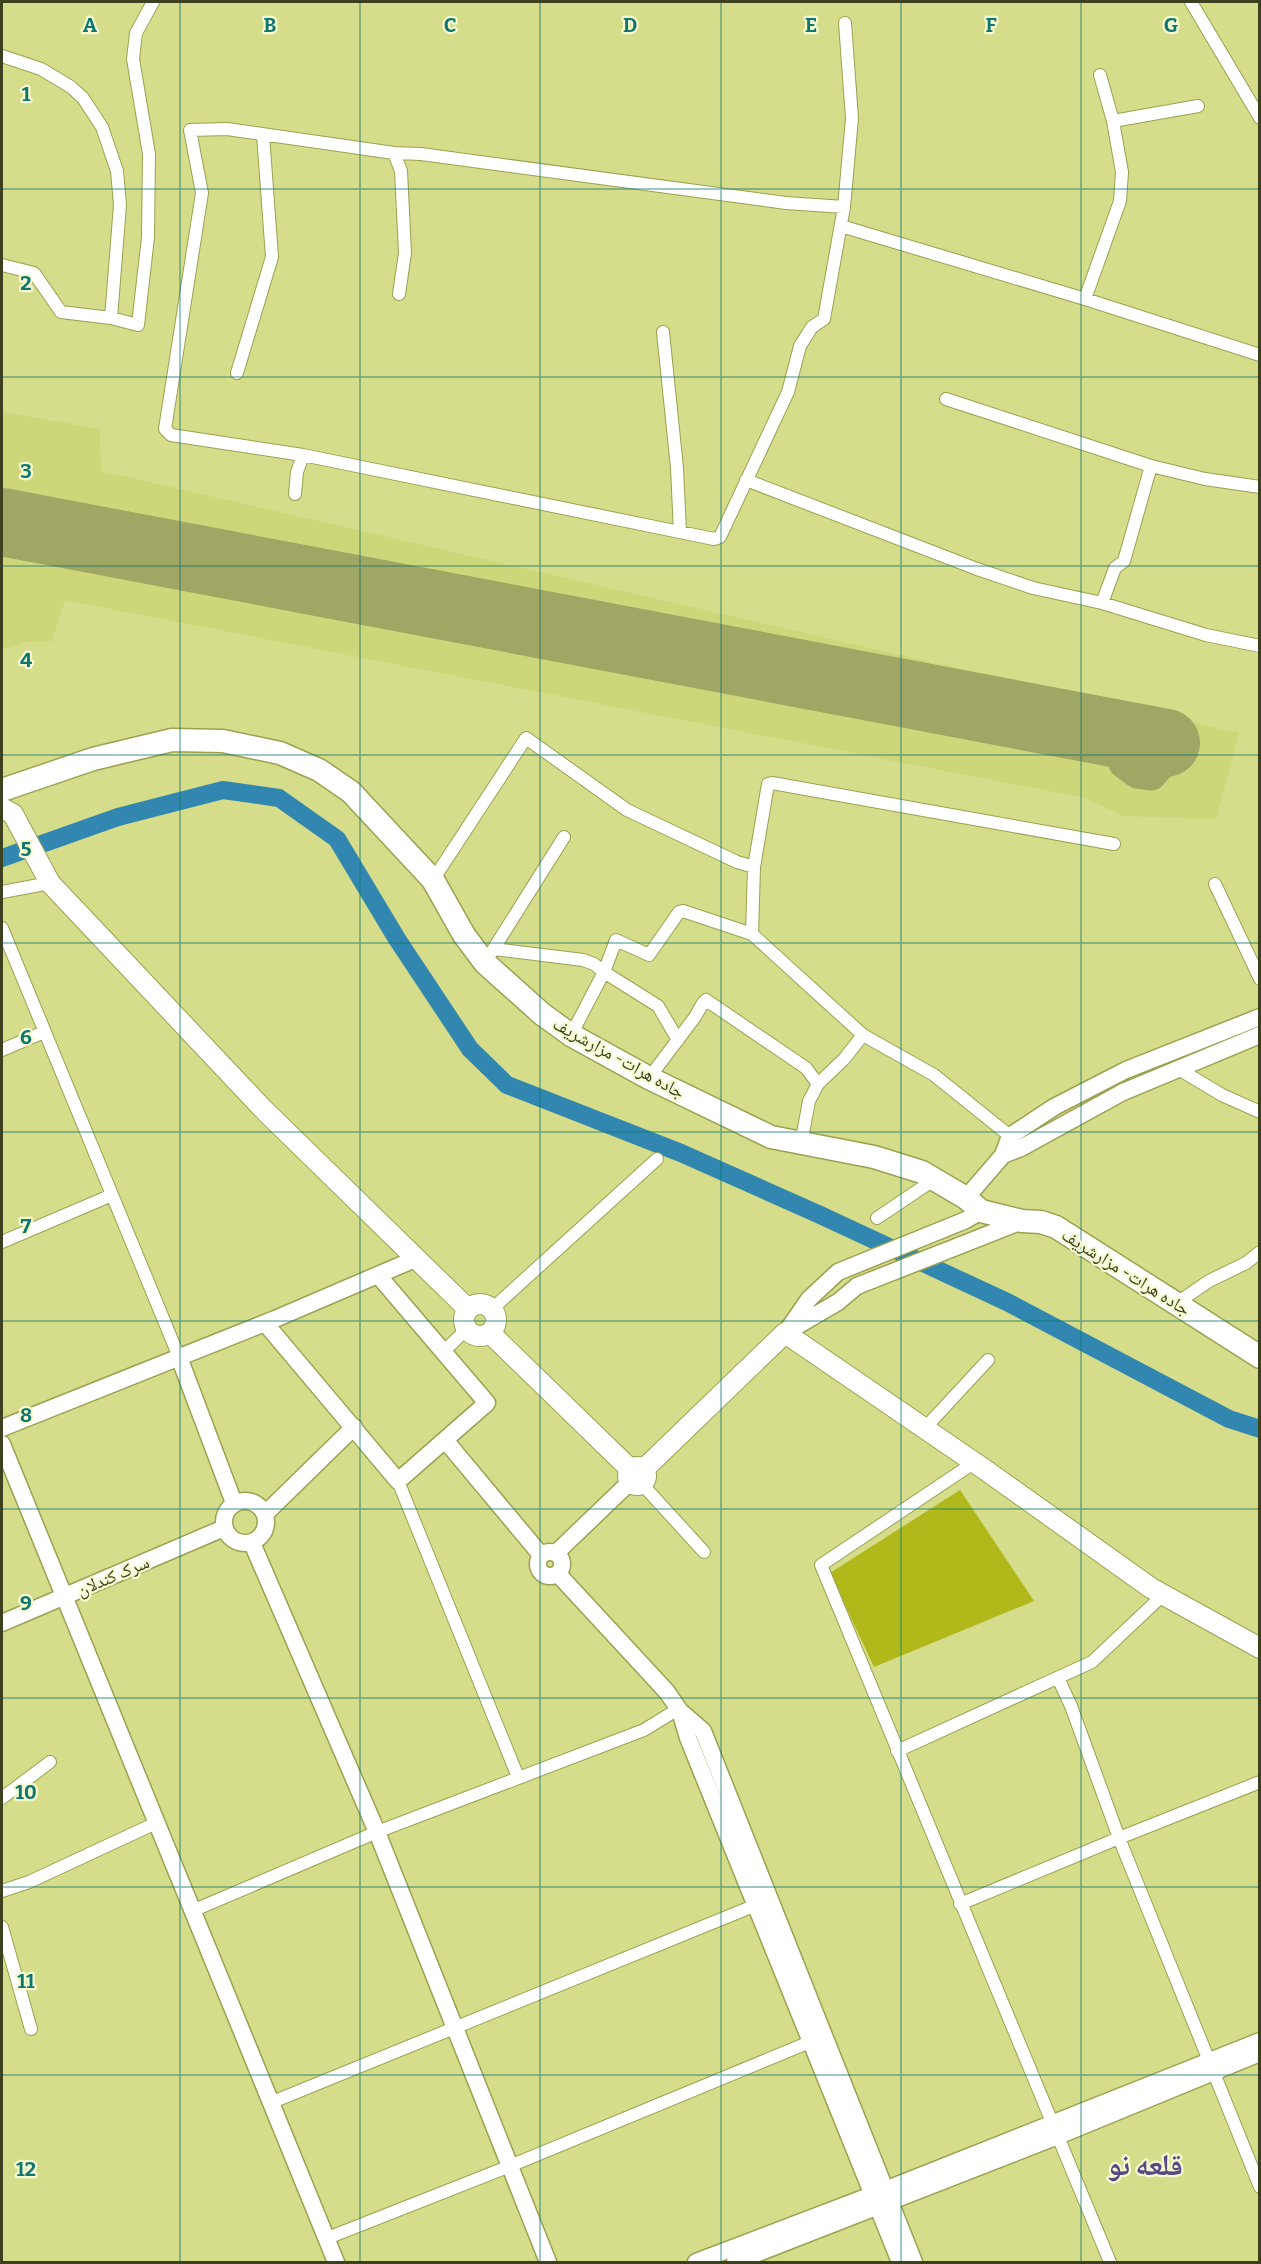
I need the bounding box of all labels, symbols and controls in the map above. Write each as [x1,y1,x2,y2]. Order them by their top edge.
text: A [83,13,98,37]
text: B [264,13,277,37]
text: C [444,13,456,37]
text: D [623,13,637,37]
text: E [805,13,817,37]
text: F [985,13,997,37]
text: G [1164,13,1178,37]
text: 1 [22,82,31,106]
text: 2 [20,271,32,295]
text: 3 [20,459,32,483]
text: 4 [20,648,32,672]
text: 5 [21,837,32,861]
street label: جاده هرات- مزارشریف [549,1013,689,1103]
text: 6 [20,1025,32,1049]
text: 7 [21,1214,32,1238]
street label: جاده هرات- مزارشریف [1058,1224,1194,1320]
text: 8 [20,1403,32,1427]
street label: سرک کندلان [73,1551,153,1601]
text: 9 [20,1591,32,1615]
text: 10 [15,1780,37,1804]
text: 11 [17,1969,35,1993]
district label: قلعه نو [1107,2147,1183,2183]
text: 12 [16,2157,36,2181]

